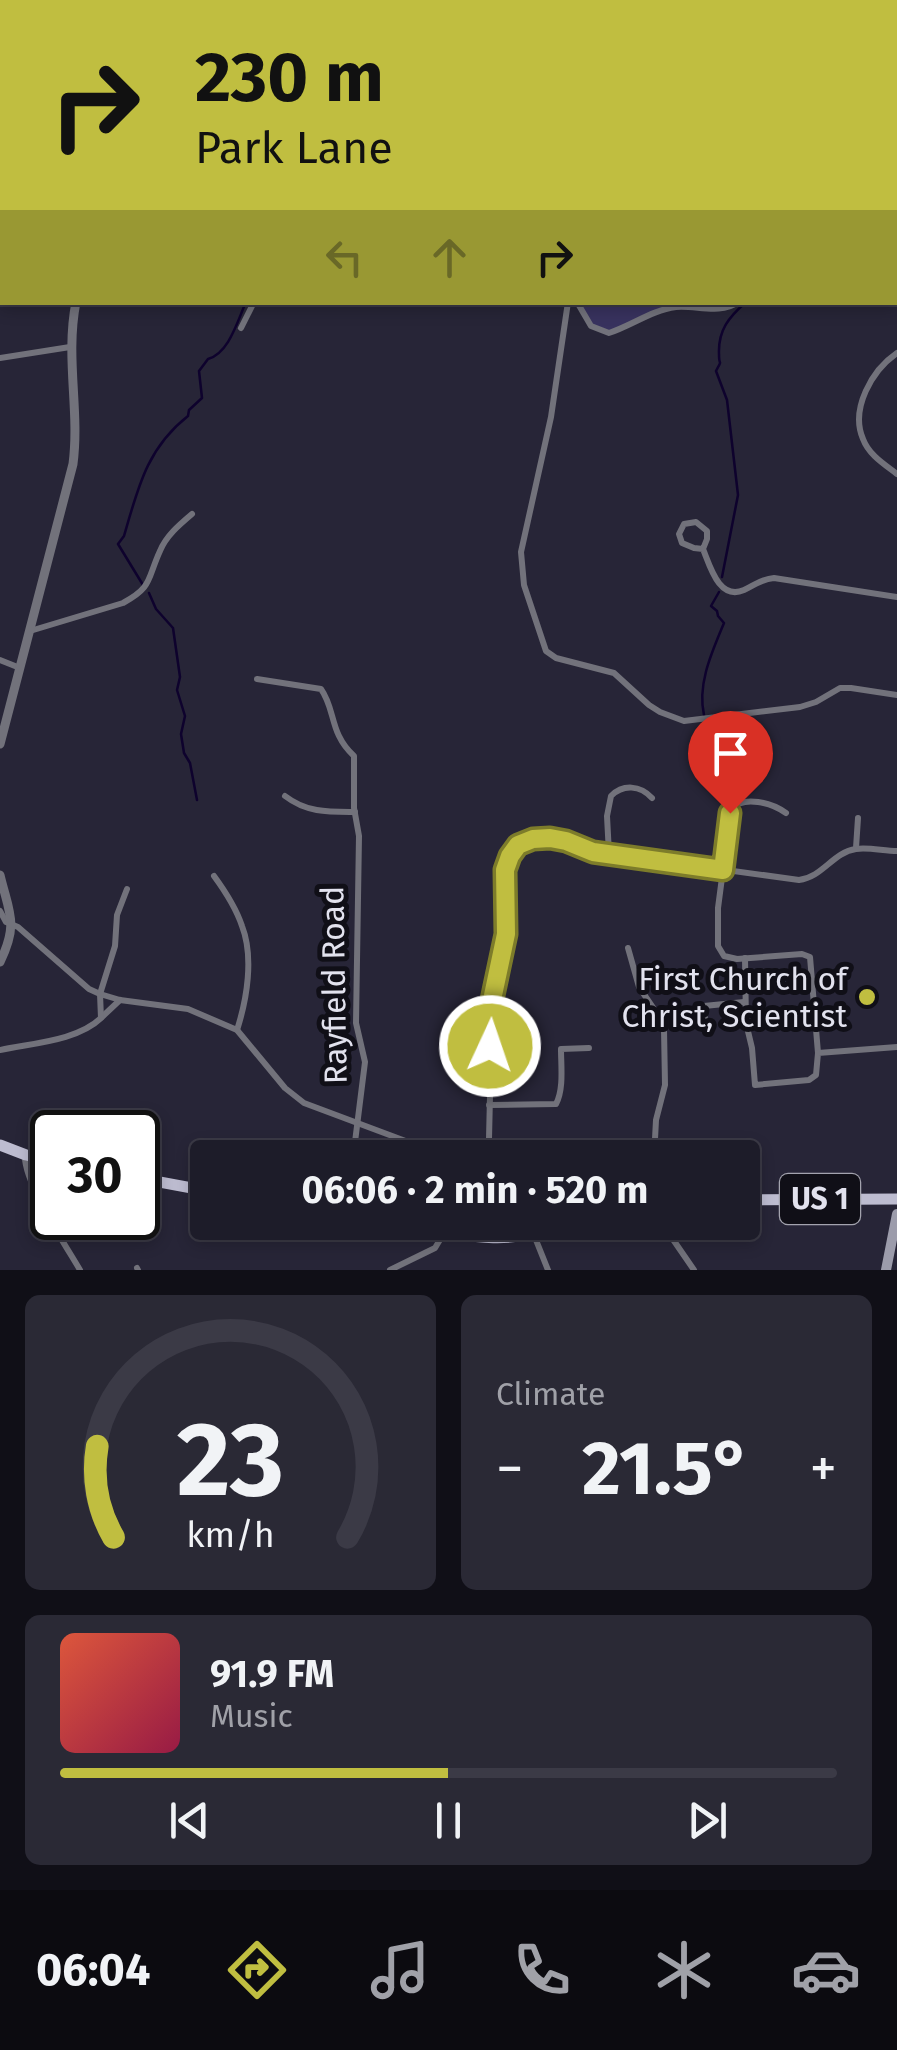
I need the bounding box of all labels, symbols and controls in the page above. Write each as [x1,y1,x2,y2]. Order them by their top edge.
text: 230 m [195,36,384,120]
icon: right [30,40,160,170]
text: Park Lane [195,121,393,175]
icon: left [317,230,372,285]
icon: ahead [422,230,477,285]
icon: right [527,230,582,285]
pin [688,711,773,814]
icon: arrive [703,726,758,781]
street label: Rayfield Road [313,886,355,1084]
place label: First Church of Christ, Scientist [621,960,849,1035]
marker: First Church of Christ, Scientist [856,986,878,1008]
position arrow [438,994,542,1098]
speed limit sign: 30 [30,1110,160,1240]
text: 06:06 · 2 min · 520 m [302,1167,648,1213]
road number: US 1 [780,1174,860,1224]
text: Climate [496,1375,605,1413]
text: 23 [177,1398,284,1523]
text: 21.5° [582,1424,751,1514]
text: − [496,1436,524,1502]
text: + [810,1436,837,1502]
text: km/h [186,1514,275,1556]
text: 91.9 FM [210,1651,334,1697]
text: Music [210,1697,293,1735]
icon: previous [162,1793,217,1848]
icon: pause [421,1793,476,1848]
icon: next [680,1793,735,1848]
icon: directions [222,1935,292,2005]
icon: music [365,1935,435,2005]
icon: phone [507,1935,577,2005]
icon: climate [649,1935,719,2005]
icon: car [791,1935,861,2005]
text: 06:04 [36,1943,150,1997]

